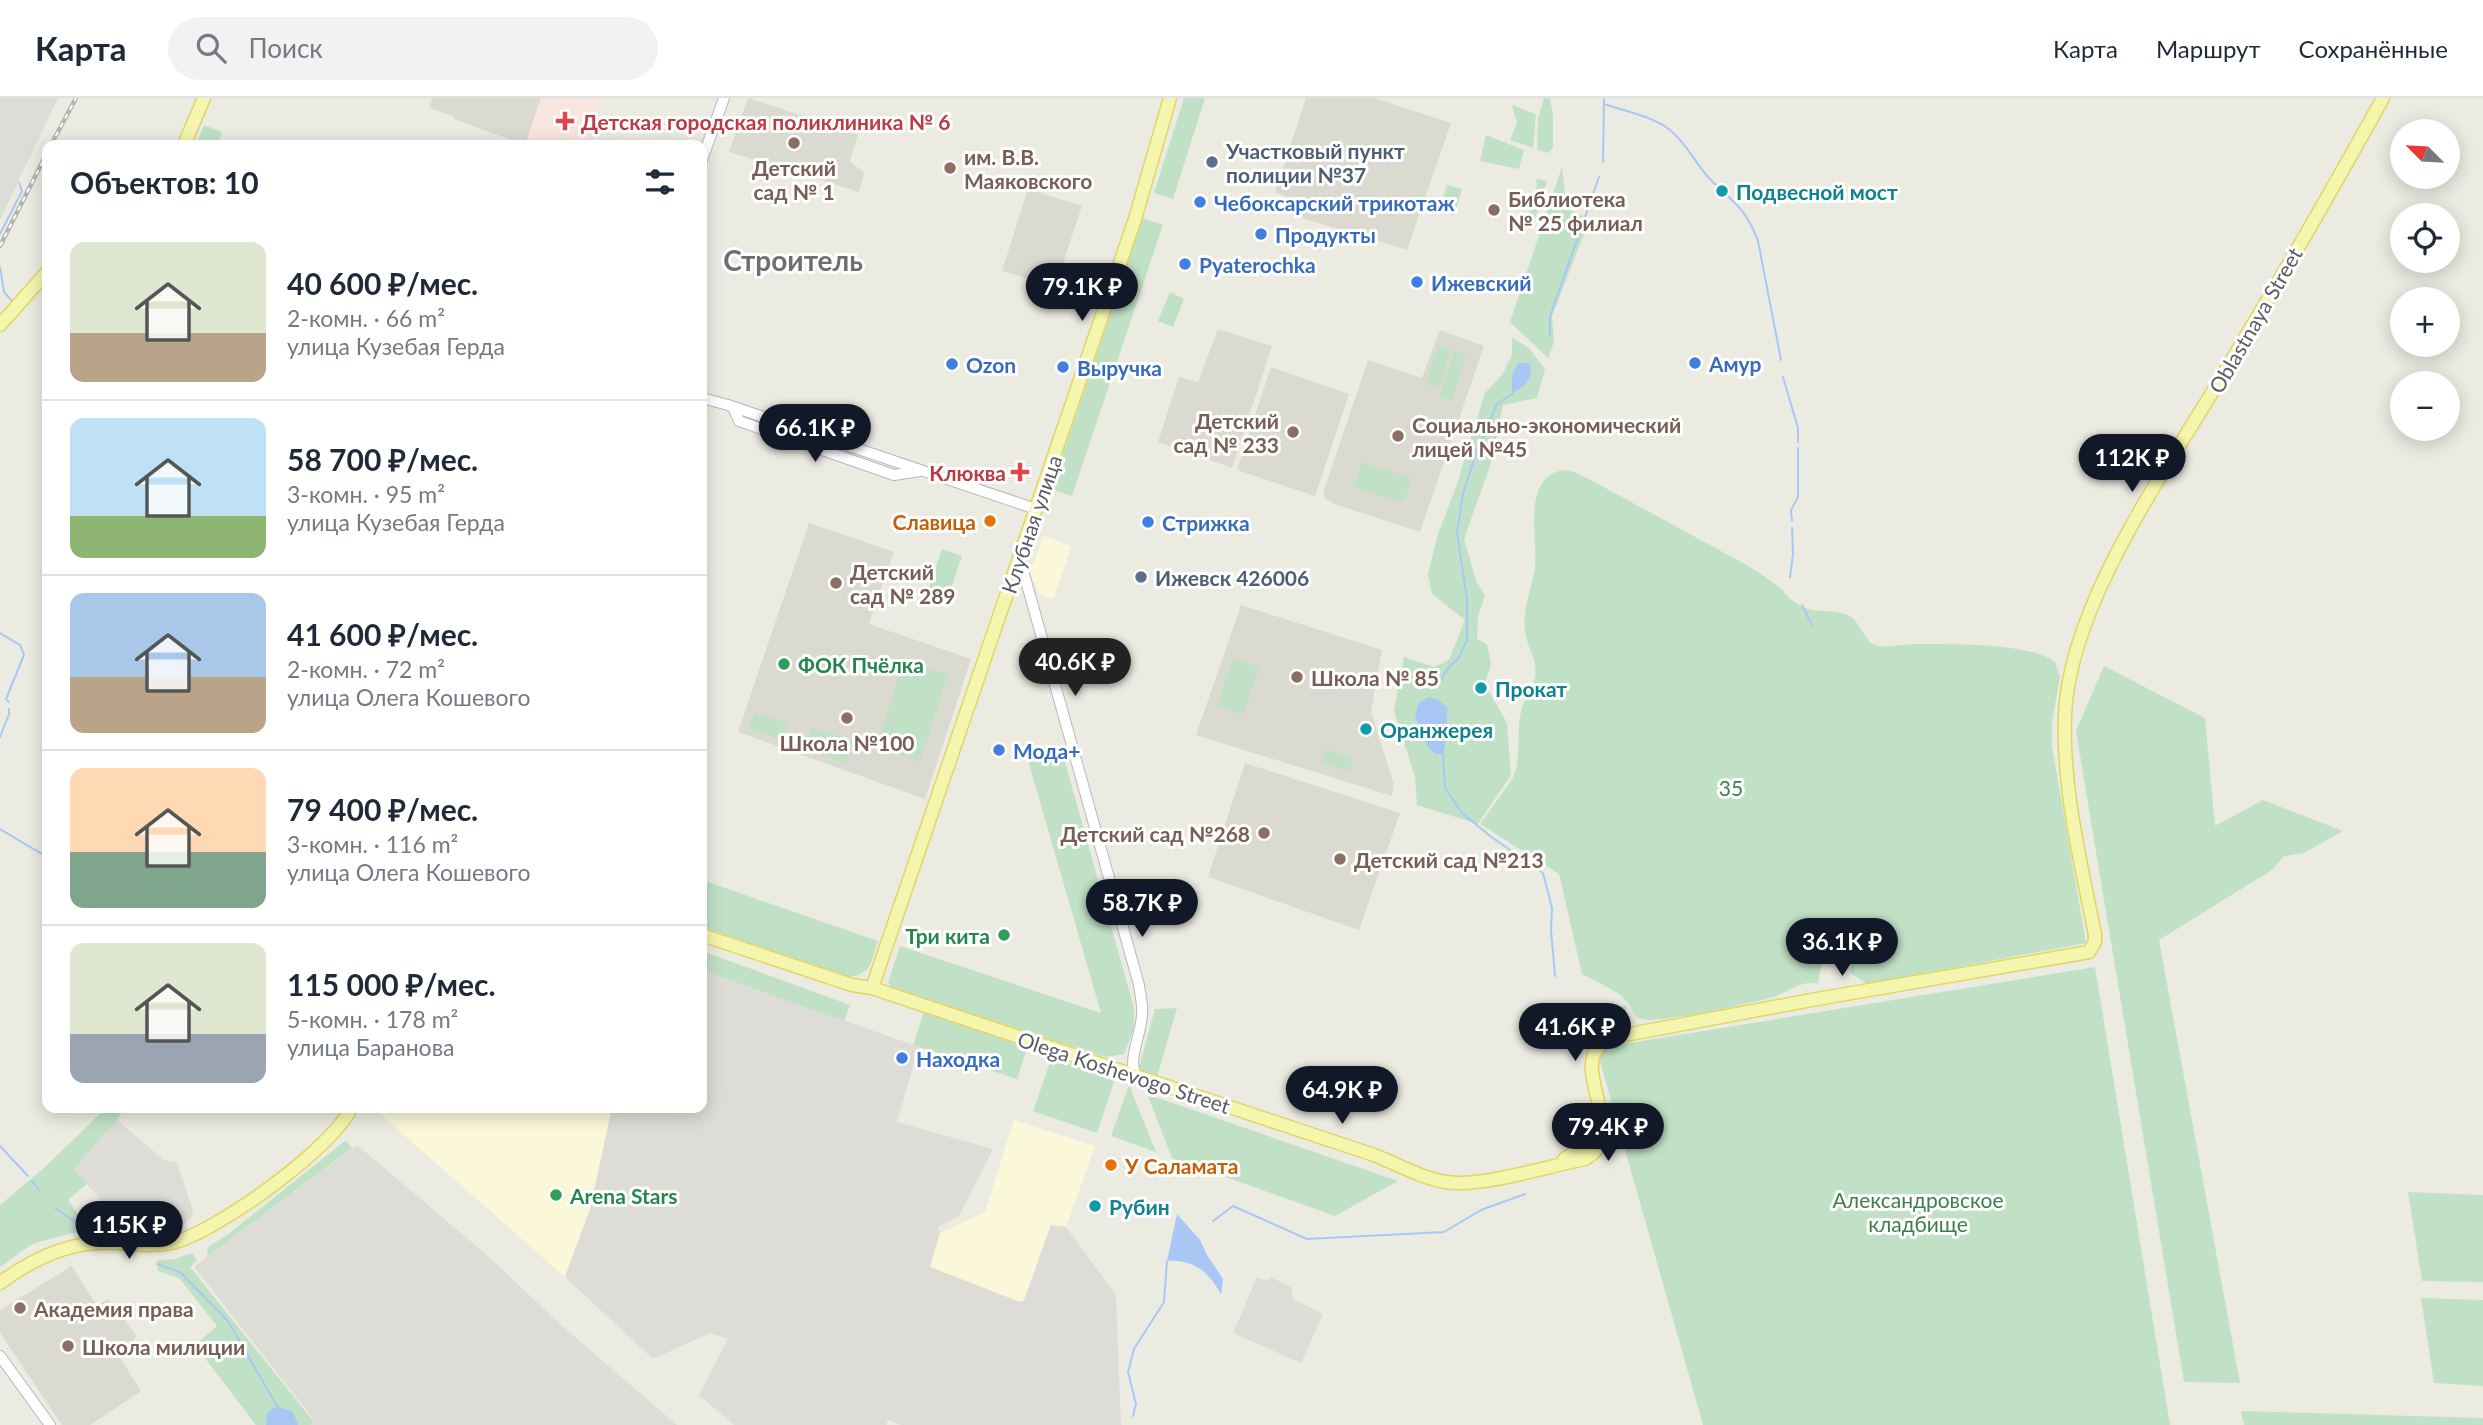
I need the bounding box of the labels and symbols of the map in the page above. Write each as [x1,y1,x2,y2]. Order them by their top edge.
place label: Детская городская поликлиника № 6 [581,109,950,134]
marker: Детская городская поликлиника № 6 [555,111,575,131]
north arrow [2390,119,2460,189]
marker: Детский сад № 1 [786,135,802,151]
place label: Участковый пункт полиции №37 [1225,138,1405,187]
place label: им. В.В. Маяковского [964,144,1092,193]
marker: Участковый пункт полиции №37 [1204,154,1220,170]
place label: Детский сад № 1 [752,155,836,204]
marker: им. В.В. Маяковского [942,160,958,176]
place label: Подвесной мост [1736,179,1898,204]
marker: Подвесной мост [1714,183,1730,199]
place label: Библиотека № 25 филиал [1508,186,1643,235]
place label: Чебоксарский трикотаж [1214,190,1455,215]
marker: Чебоксарский трикотаж [1192,194,1208,210]
marker: Библиотека № 25 филиал [1486,202,1502,218]
place label: Продукты [1275,222,1376,247]
marker: Продукты [1253,226,1269,242]
street label: Oblastnaya Street [2203,242,2307,397]
district label: Строитель [723,243,863,277]
place label: Pyaterochka [1199,252,1316,277]
marker: Pyaterochka [1177,256,1193,272]
pin: 79.1K ₽ [1017,264,1147,323]
place label: Ижевский [1431,270,1532,295]
marker: Ижевский [1409,274,1425,290]
place label: Амур [1708,351,1762,376]
place label: Ozon [966,352,1016,377]
place label: Выручка [1077,355,1162,380]
marker: Амур [1687,355,1703,371]
marker: Ozon [944,356,960,372]
marker: Выручка [1055,359,1071,375]
pin: 66.1K ₽ [750,404,880,464]
place label: Детский сад № 233 [1173,408,1279,457]
place label: Социально-экономический лицей №45 [1412,412,1681,461]
marker: Детский сад № 233 [1285,424,1301,440]
marker: Социально-экономический лицей №45 [1390,428,1406,444]
pin: 112K ₽ [2075,434,2189,494]
street label: Клубная улица [996,451,1066,597]
place label: Клюква [929,460,1006,485]
marker: Клюква [1012,464,1028,480]
place label: Славица [892,509,976,534]
place label: Стрижка [1162,510,1250,535]
marker: Славица [982,513,998,529]
marker: Стрижка [1140,514,1156,530]
place label: Детский сад № 289 [850,559,956,608]
place label: Ижевск 426006 [1155,565,1309,590]
marker: Ижевск 426006 [1133,569,1149,585]
marker: Детский сад № 289 [828,575,844,591]
pin: 40.6K ₽ [1010,638,1140,698]
place label: ФОК Пчёлка [798,652,924,677]
marker: ФОК Пчёлка [776,656,792,672]
place label: Школа № 85 [1311,665,1439,690]
marker: Школа № 85 [1289,669,1305,685]
place label: Прокат [1495,676,1567,701]
marker: Прокат [1473,680,1489,696]
marker: Школа №100 [839,710,855,726]
place label: Оранжерея [1380,717,1493,742]
marker: Оранжерея [1358,721,1374,737]
place label: Школа №100 [780,730,915,755]
place label: Мода+ [1013,738,1080,763]
marker: Мода+ [991,742,1007,758]
park label: 35 [1719,775,1743,800]
place label: Детский сад №268 [1060,821,1250,846]
marker: Детский сад №268 [1256,825,1272,841]
place label: Детский сад №213 [1354,847,1544,872]
marker: Детский сад №213 [1332,851,1348,867]
pin: 58.7K ₽ [1077,880,1207,939]
pin: 36.1K ₽ [1777,918,1907,978]
place label: Три кита [905,923,990,948]
marker: Три кита [996,927,1012,943]
pin: 41.6K ₽ [1510,1004,1640,1063]
street label: Olega Koshevogo Street [1015,1026,1234,1118]
place label: Находка [916,1046,1000,1071]
marker: Находка [894,1050,910,1066]
pin: 64.9K ₽ [1277,1066,1407,1126]
pin: 79.4K ₽ [1543,1104,1673,1163]
place label: У Саламата [1124,1153,1238,1178]
marker: У Саламата [1103,1157,1119,1173]
place label: Arena Stars [569,1183,677,1208]
marker: Arena Stars [548,1187,564,1203]
park label: Александровское кладбище [1832,1187,2004,1236]
place label: Рубин [1109,1194,1170,1219]
marker: Рубин [1087,1198,1103,1214]
pin: 115K ₽ [72,1202,186,1261]
place label: Академия права [33,1296,194,1321]
marker: Академия права [12,1300,28,1316]
place label: Школа милиции [82,1334,245,1359]
marker: Школа милиции [60,1338,76,1354]

